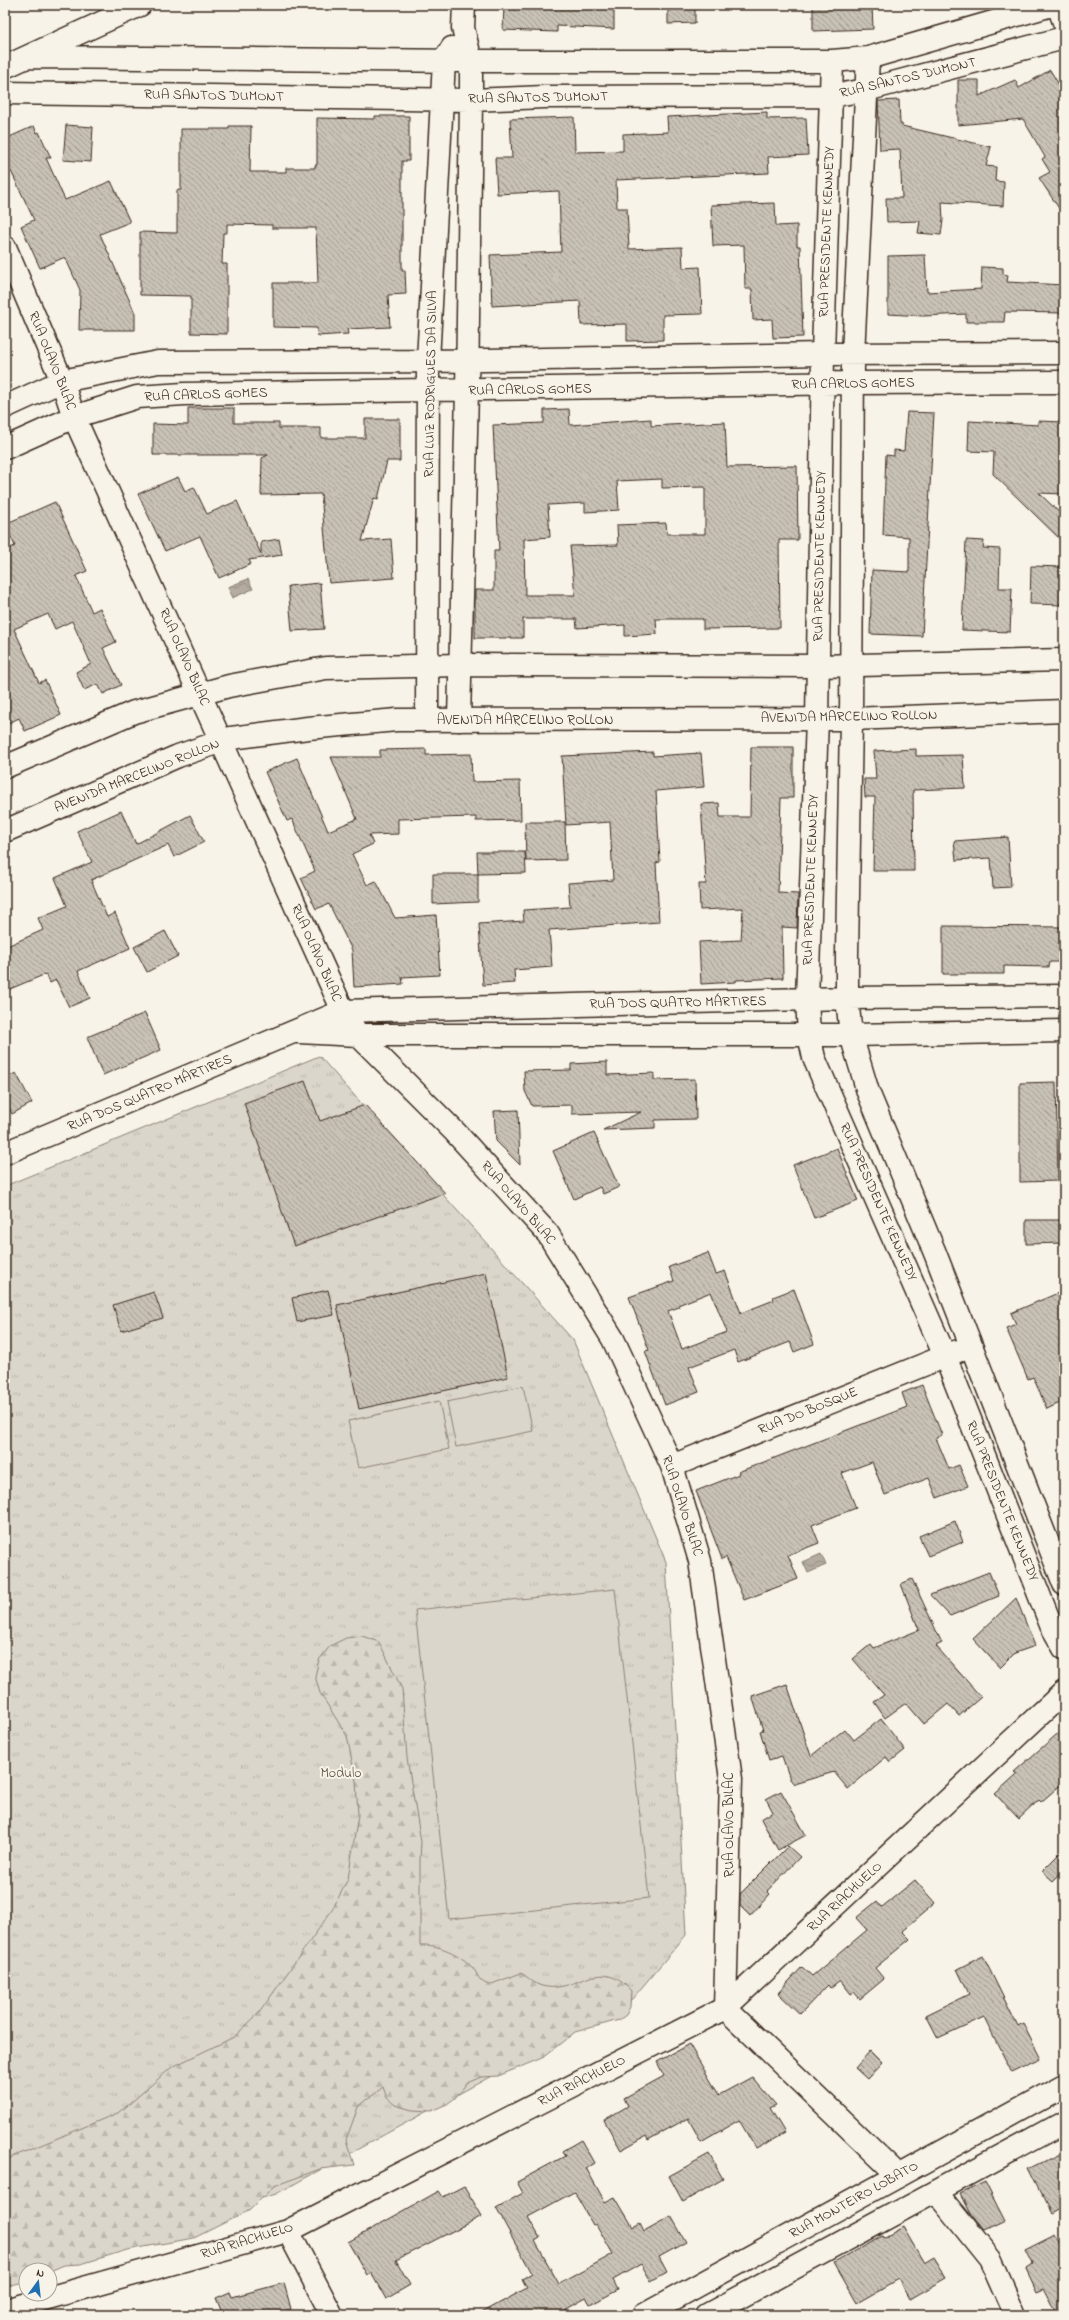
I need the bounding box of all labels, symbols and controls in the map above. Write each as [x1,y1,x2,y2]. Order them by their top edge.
street label: RUA SANTOS DUMONT [838,52,978,104]
street label: RUA SANTOS DUMONT [144,84,284,108]
street label: RUA SANTOS DUMONT [468,86,608,110]
street label: RUA PRESIDENTE KENNEDY [814,146,840,318]
street label: RUA LUIZ RODRIGUES DA SILVA [419,290,443,478]
street label: RUA OLAVO BILAC [23,308,82,414]
street label: RUA CARLOS GOMES [791,372,915,396]
street label: RUA CARLOS GOMES [468,378,592,402]
street label: RUA CARLOS GOMES [144,382,268,408]
street label: RUA PRESIDENTE KENNEDY [808,470,832,642]
street label: RUA OLAVO BILAC [153,605,215,710]
street label: AVENIDA MARCELINO ROLLON [760,705,938,729]
street label: AVENIDA MARCELINO ROLLON [437,710,613,731]
street label: AVENIDA MARCELINO ROLLON [51,733,223,819]
street label: RUA PRESIDENTE KENNEDY [798,794,824,966]
street label: RUA OLAVO BILAC [285,901,347,1006]
street label: RUA DOS QUATRO MÁRTIRES [589,990,767,1015]
street label: RUA DOS QUATRO MÁRTIRES [64,1048,236,1137]
street label: RUA PRESIDENTE KENNEDY [834,1120,923,1285]
street label: RUA OLAVO BILAC [476,1156,561,1250]
street label: RUA DO BOSQUE [755,1381,861,1441]
street label: RUA PRESIDENTE KENNEDY [960,1418,1044,1585]
street label: RUA OLAVO BILAC [656,1453,708,1560]
park label: Modulo [320,1763,362,1784]
street label: RUA OLAVO BILAC [719,1772,740,1878]
street label: RUA RIACHUELO [803,1857,887,1937]
street label: RUA RIACHUELO [535,2050,629,2112]
street label: RUA MONTEIRO LOBATO [786,2156,922,2244]
street label: RUA RIACHUELO [198,2217,296,2265]
north arrow [18,2262,58,2302]
text: N [35,2265,46,2282]

